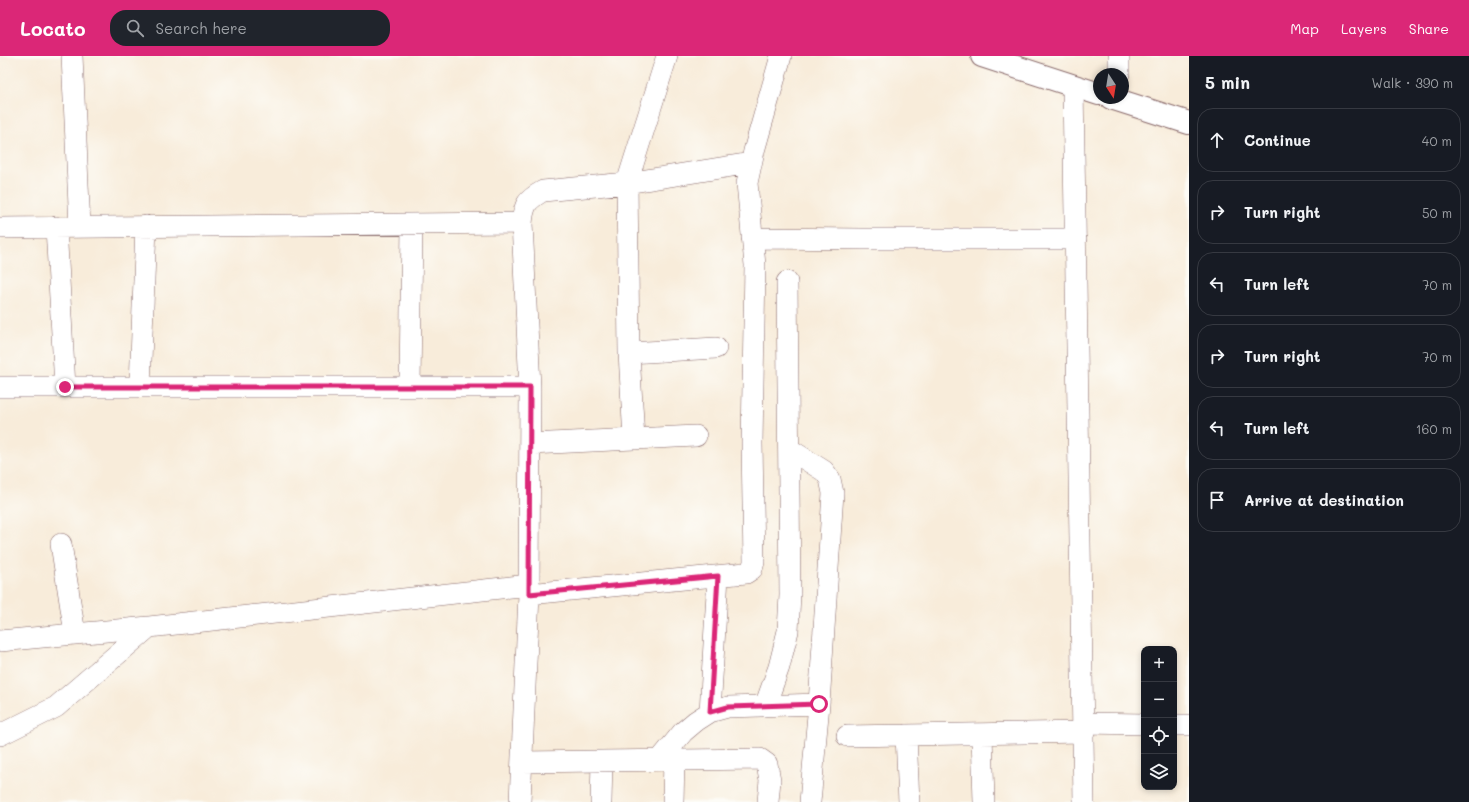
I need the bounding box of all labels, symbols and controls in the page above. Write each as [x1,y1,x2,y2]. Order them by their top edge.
search box [110,10,390,46]
text: Locato [20,16,86,41]
icon: search [124,17,146,39]
text: Search here [156,18,247,38]
text: Map [1290,19,1319,38]
text: Layers [1341,19,1387,38]
text: Share [1409,19,1449,38]
north arrow [1093,68,1129,104]
text: 5 min [1205,71,1250,93]
text: Walk · 390 m [1371,74,1453,91]
icon: ahead [1206,129,1228,151]
text: Continue [1244,130,1311,150]
text: 40 m [1422,132,1452,149]
icon: right [1206,201,1228,223]
text: Turn right [1244,202,1321,222]
text: 50 m [1422,204,1452,221]
icon: left [1206,273,1228,295]
text: Turn left [1244,274,1309,294]
text: 70 m [1422,276,1452,293]
icon: right [1206,345,1228,367]
text: Turn right [1244,346,1321,366]
text: 70 m [1422,348,1452,365]
route end [56,378,74,396]
icon: left [1206,417,1228,439]
text: Turn left [1244,418,1309,438]
text: 160 m [1416,420,1452,437]
icon: arrive [1206,489,1228,511]
text: Arrive at destination [1244,490,1404,510]
map controls [1141,646,1177,790]
button: + [1141,646,1177,682]
button: − [1141,682,1177,718]
route start [810,695,828,713]
button: locate [1141,718,1177,754]
button: layers [1141,754,1177,790]

